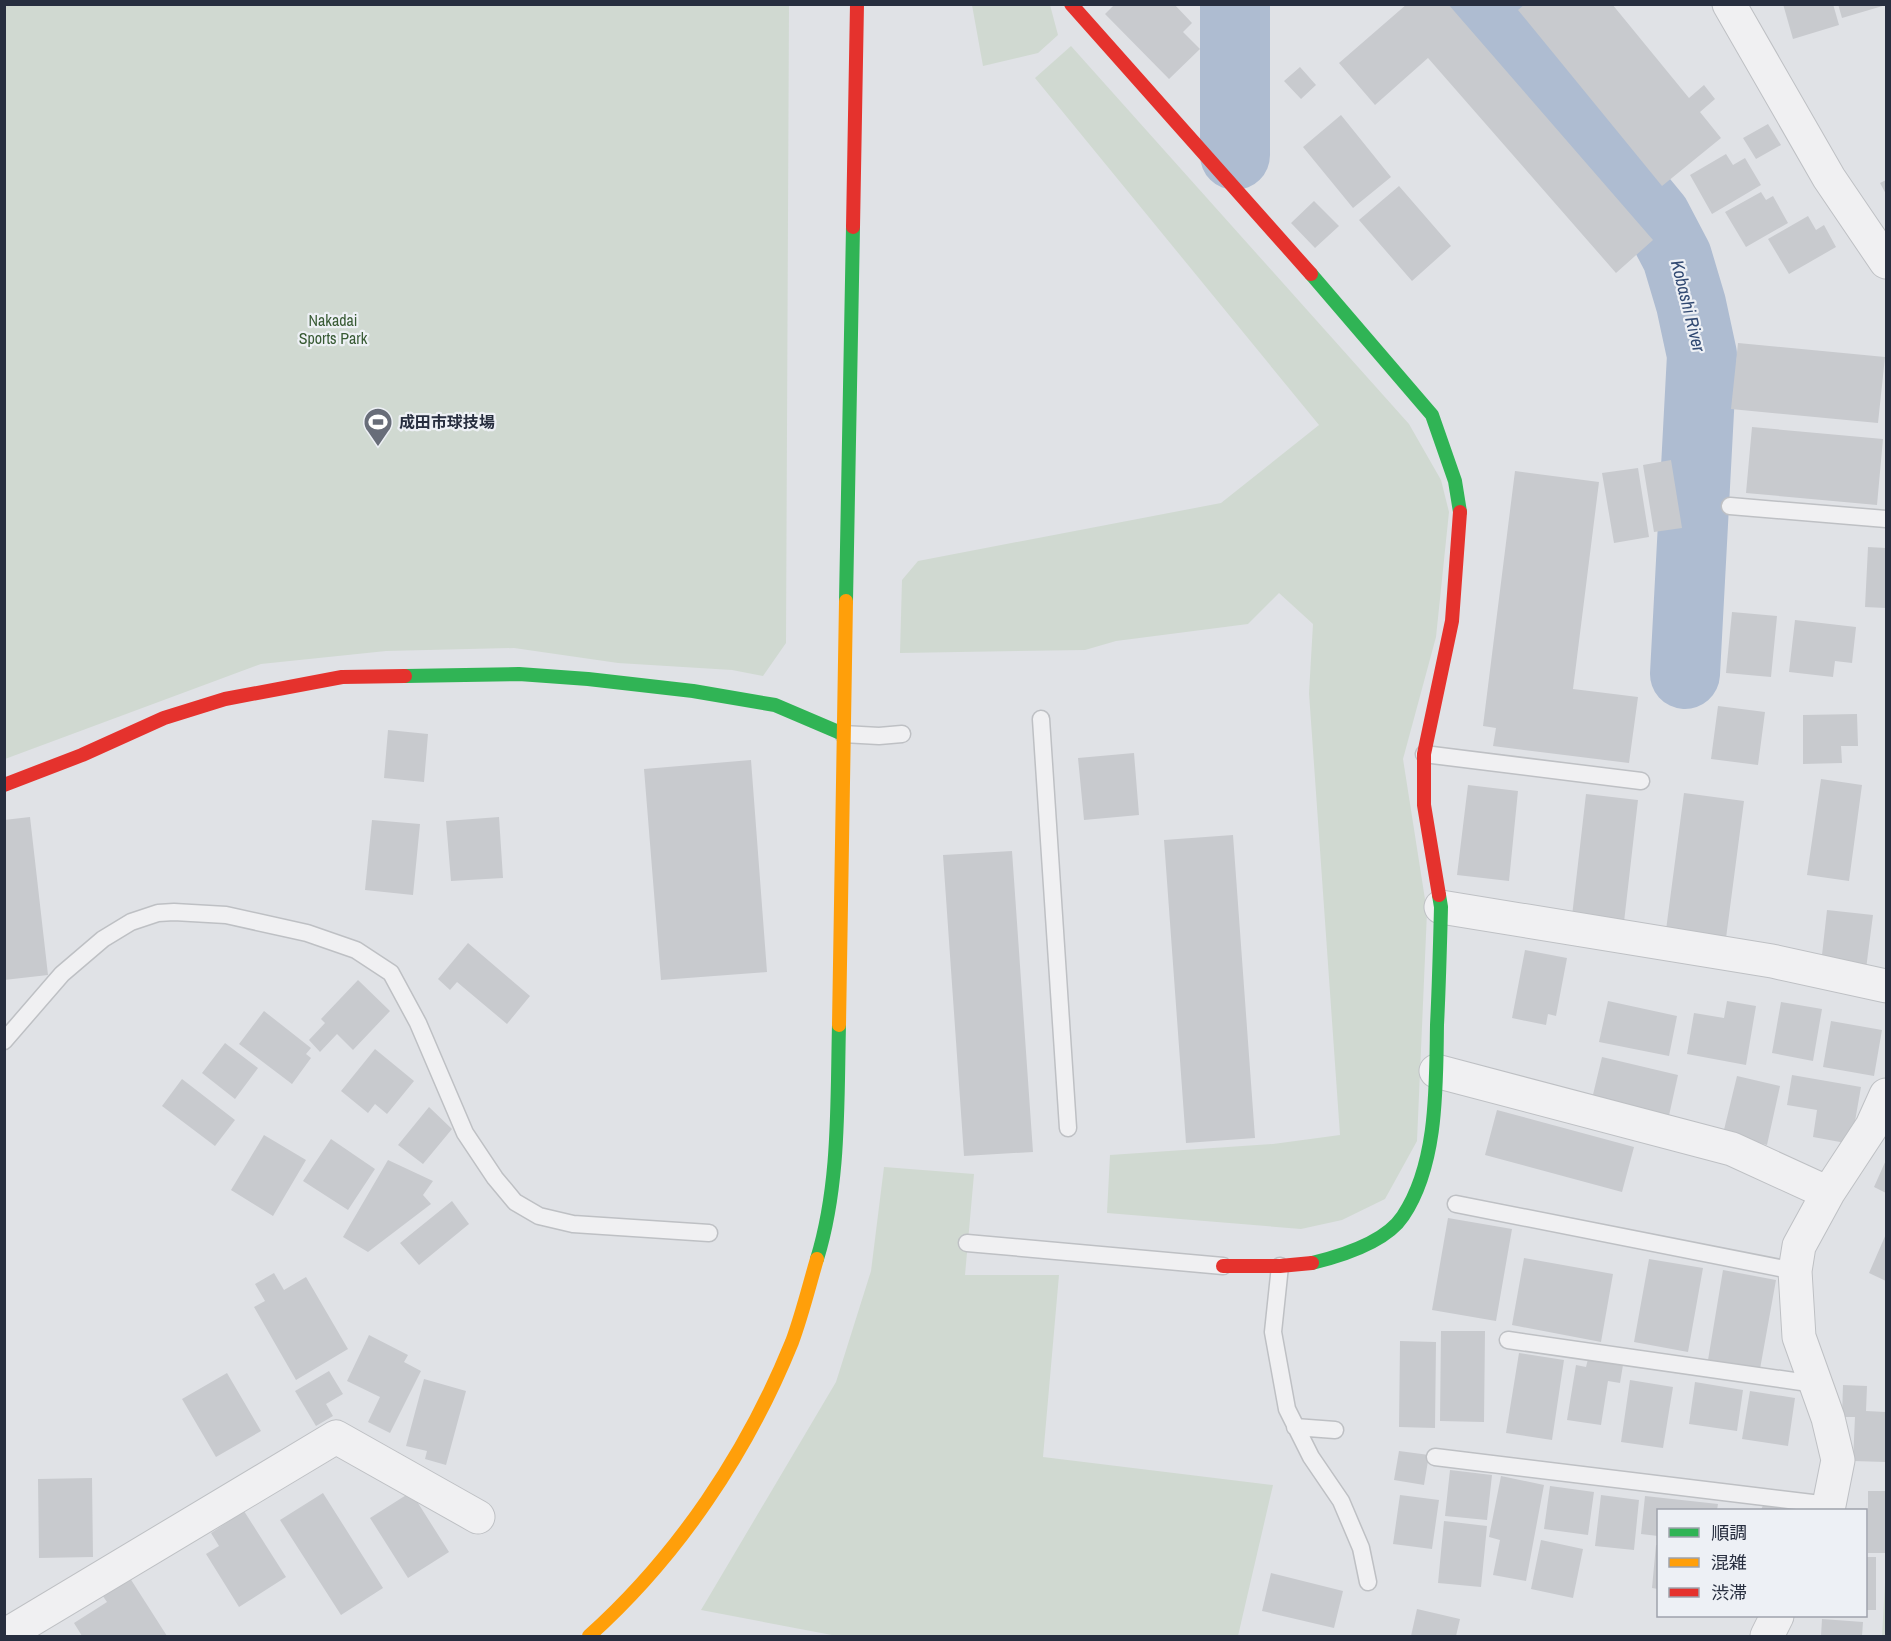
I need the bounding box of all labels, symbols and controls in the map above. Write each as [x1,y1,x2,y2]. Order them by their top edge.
water label: Kobashi River [1665,257,1712,355]
park label: Nakadai Sports Park [299,309,368,349]
sports icon: 成田市球技場 [362,406,394,448]
place label: 成田市球技場 [399,411,495,433]
legend [1657,1509,1867,1617]
text: 順調 [1711,1520,1747,1545]
text: 混雑 [1711,1550,1747,1575]
text: 渋滞 [1711,1580,1747,1605]

